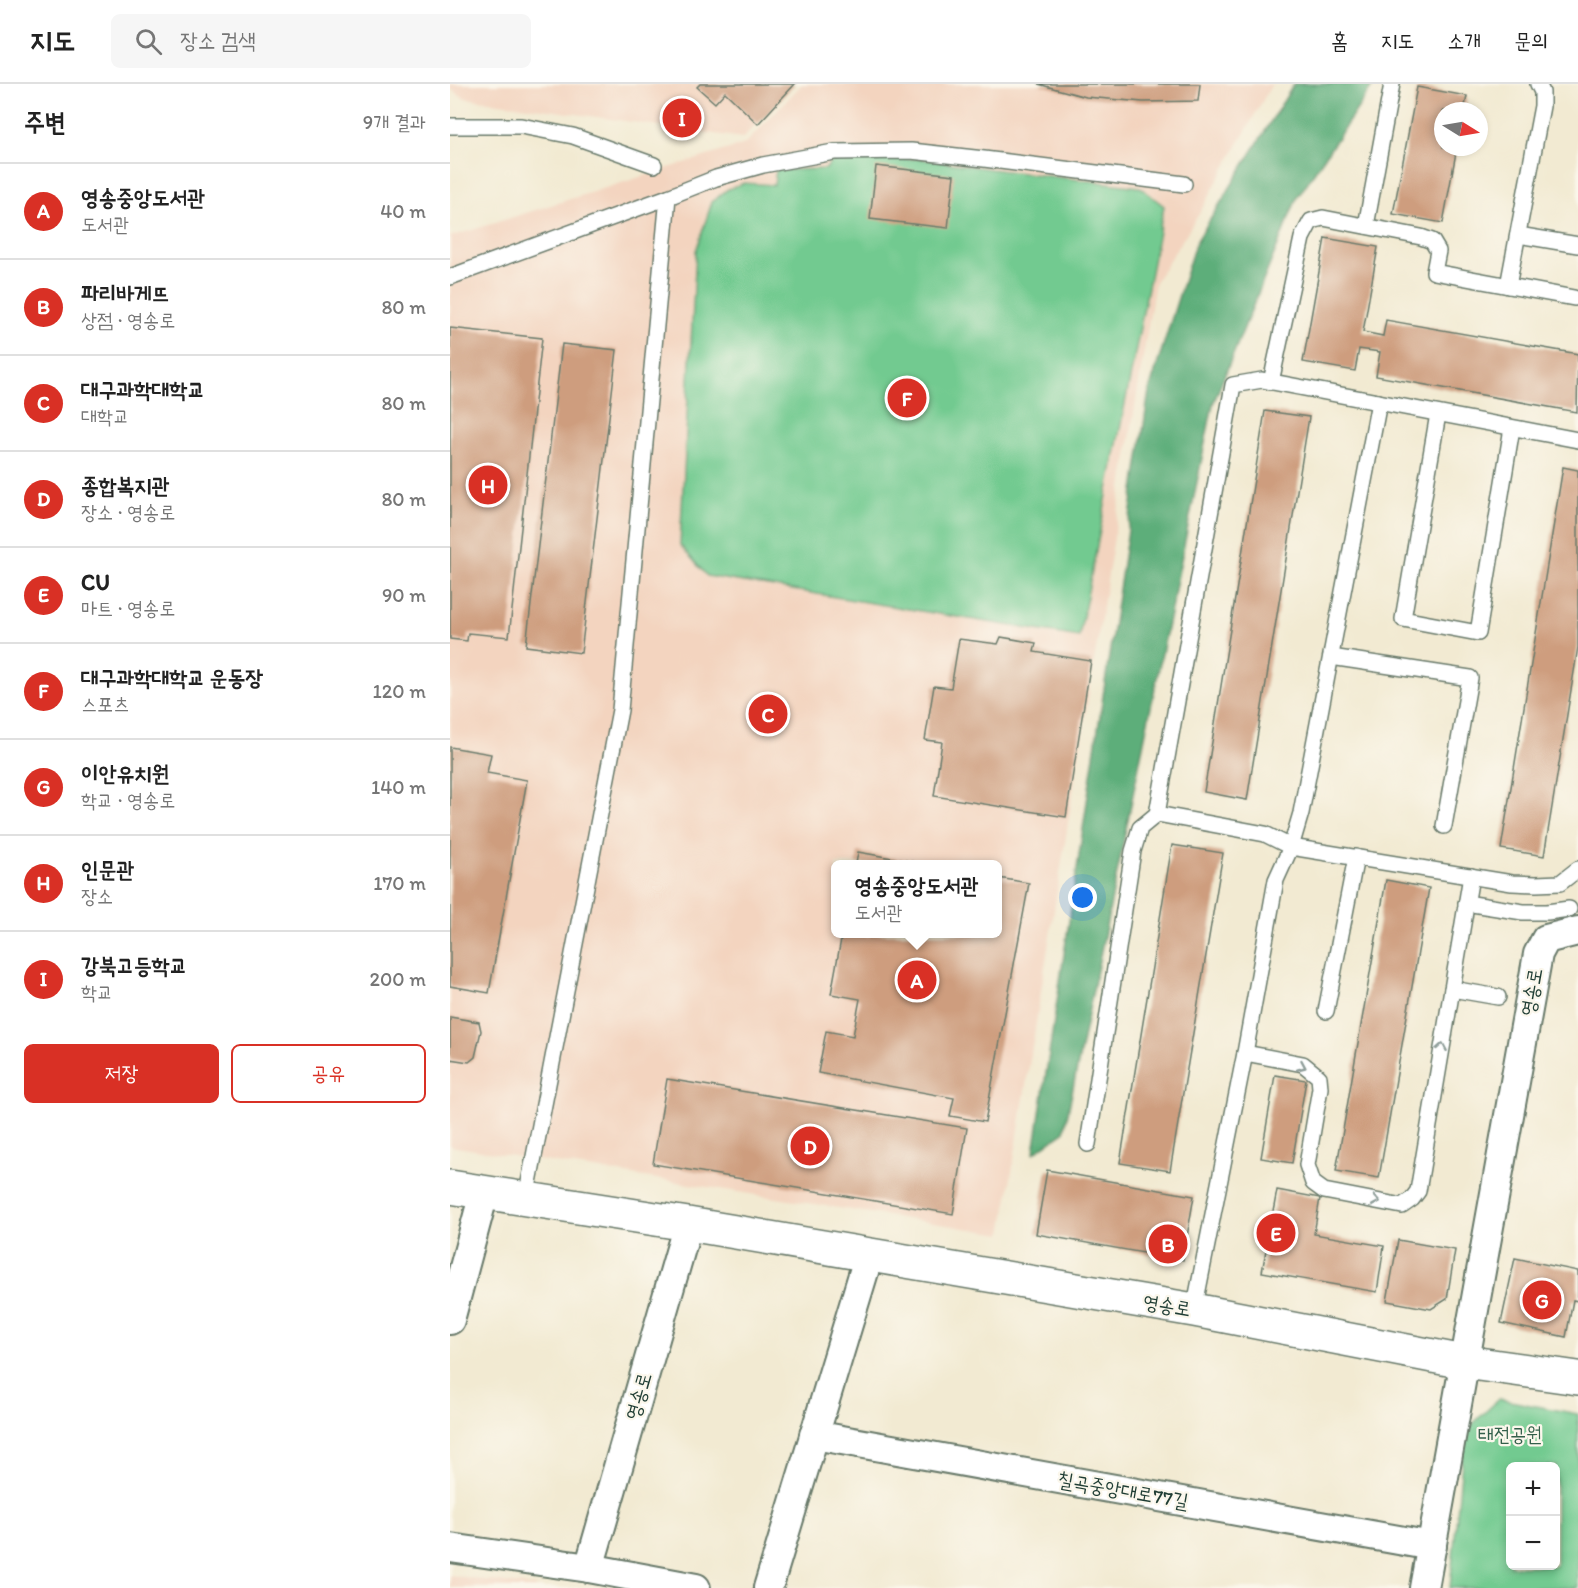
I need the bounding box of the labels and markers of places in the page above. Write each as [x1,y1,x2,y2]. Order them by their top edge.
pin: I [662,96,702,141]
pin: F [888,376,926,420]
pin: H [468,462,507,508]
pin: C [748,692,788,736]
pin: A [898,958,936,1002]
pin: D [790,1124,830,1168]
pin: E [1256,1210,1296,1256]
pin: B [1148,1222,1188,1266]
pin: G [1522,1278,1562,1322]

